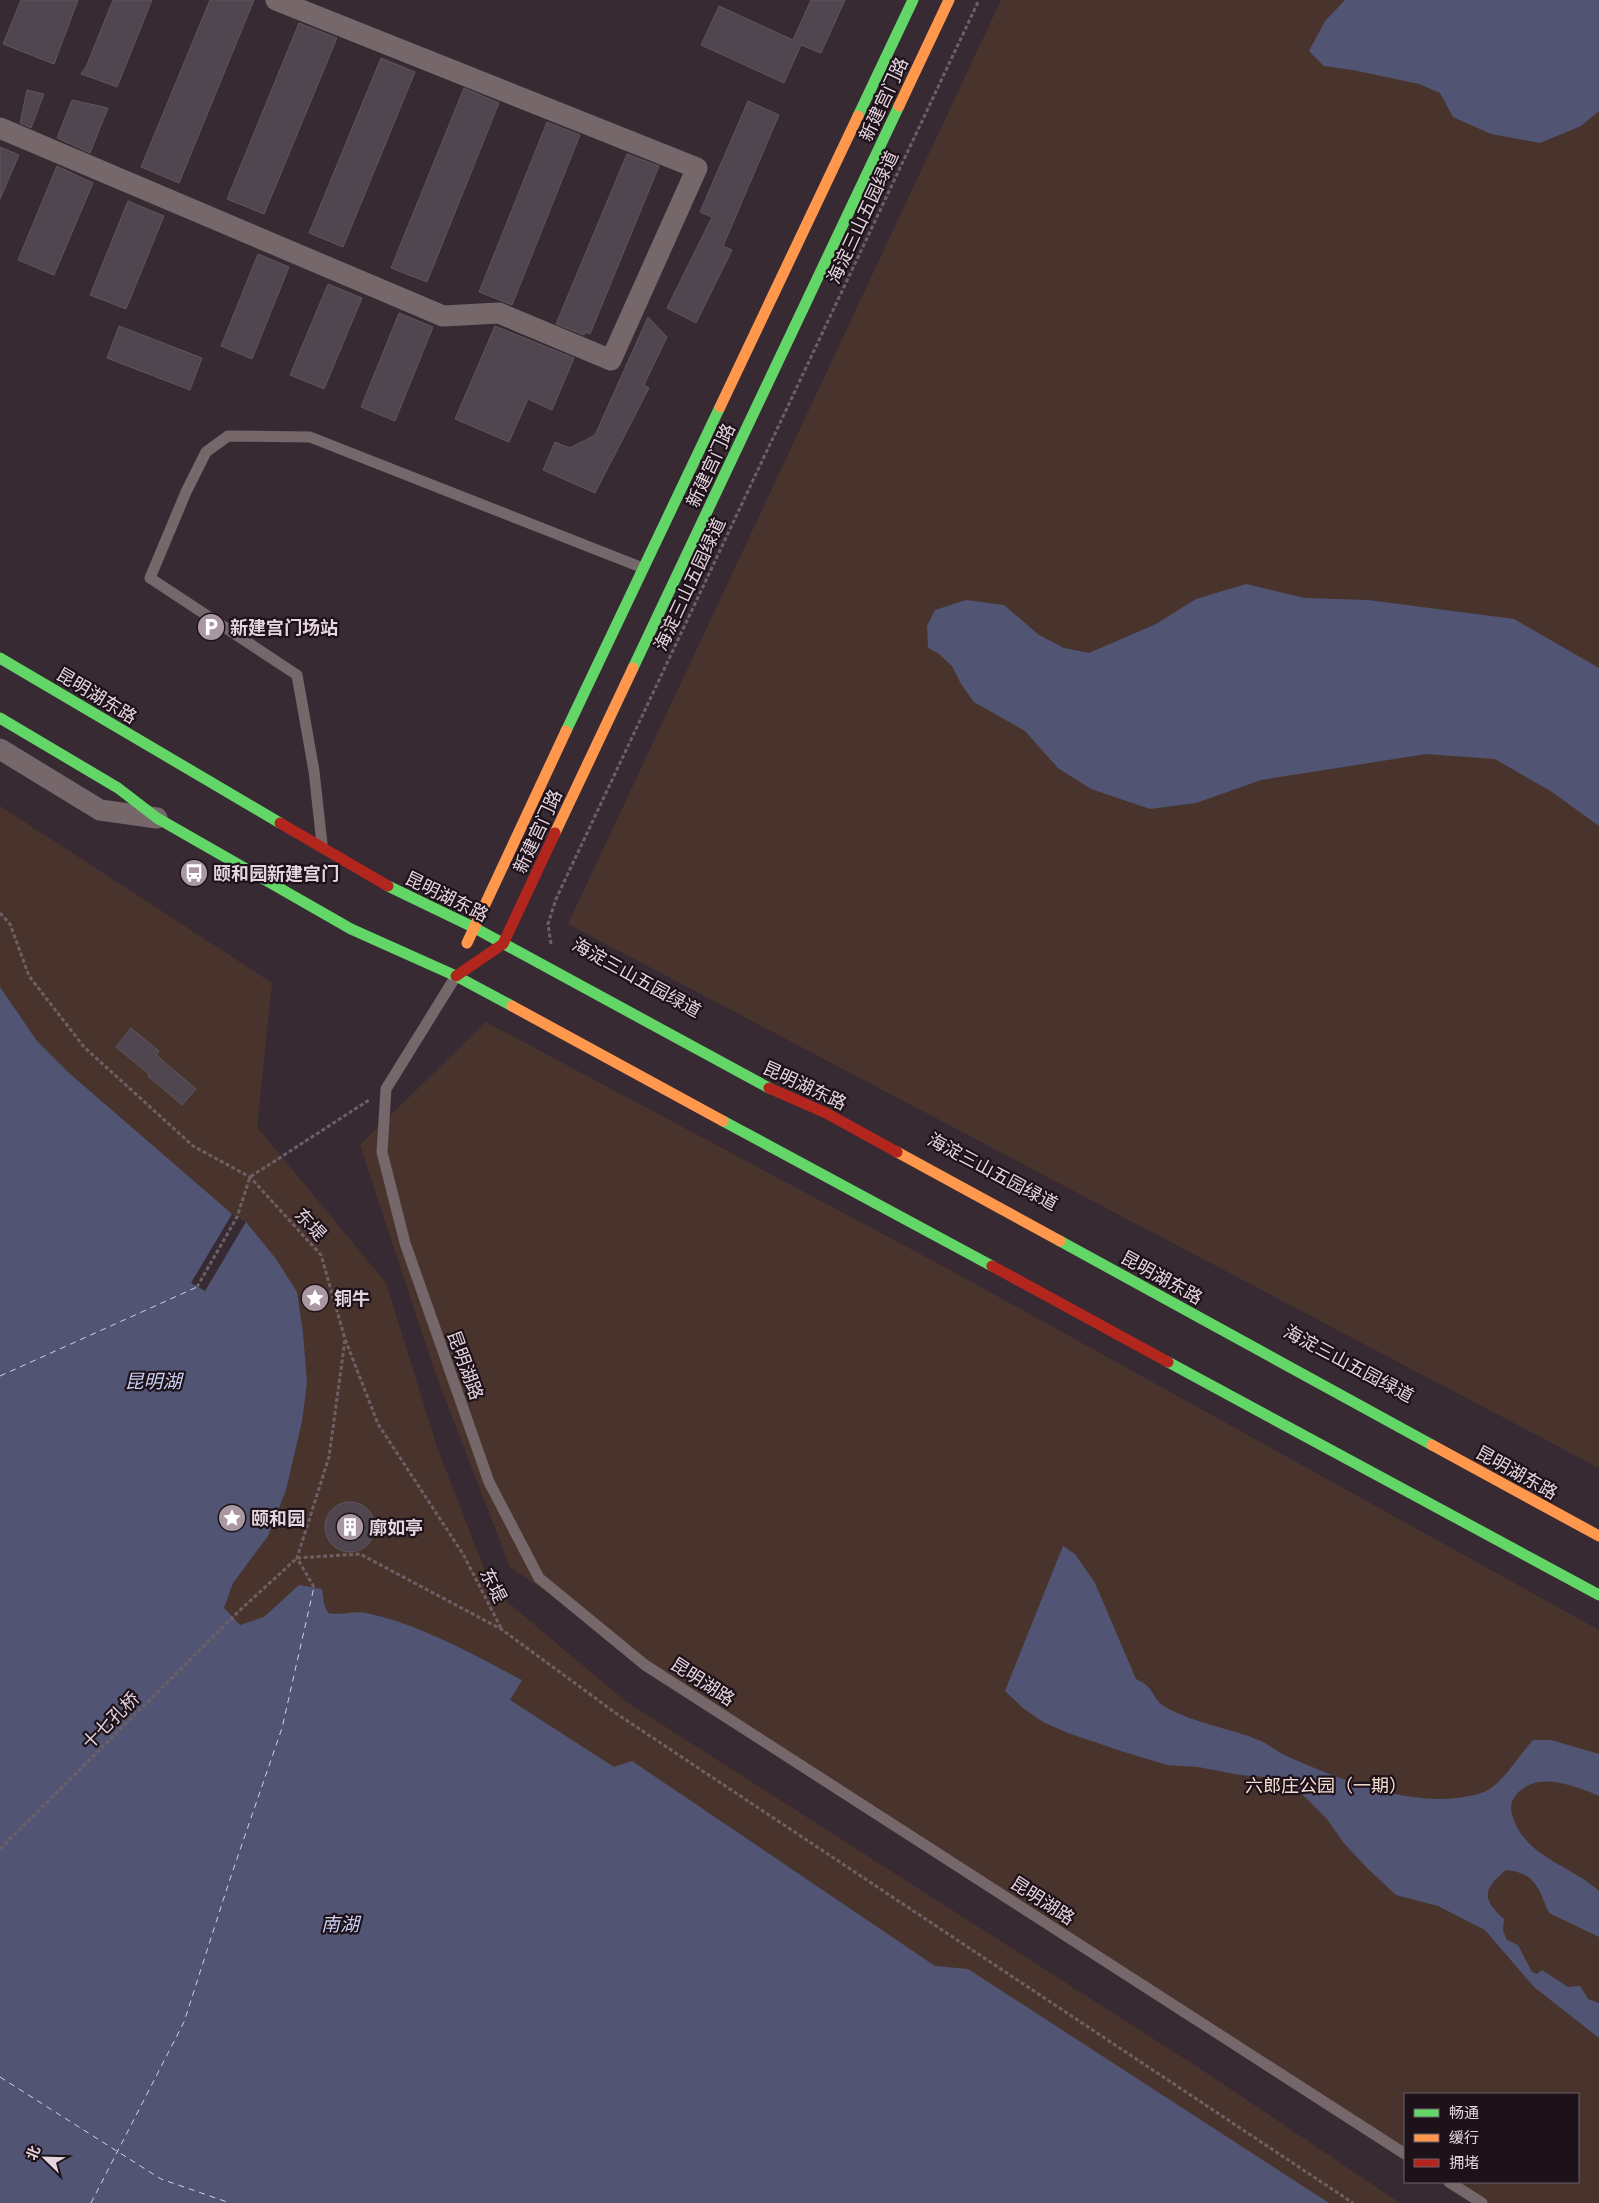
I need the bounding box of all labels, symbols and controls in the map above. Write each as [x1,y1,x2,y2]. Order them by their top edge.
street label: 新建宫门路 [854,54,912,144]
street label: 海淀三山五园绿道 [822,147,902,287]
street label: 新建宫门路 [681,420,739,510]
street label: 海淀三山五园绿道 [649,514,729,654]
parking icon: 新建宫门场站 [196,612,226,642]
place label: 新建宫门场站 [230,616,338,638]
street label: 昆明湖东路 [53,662,141,728]
street label: 新建宫门路 [508,786,566,876]
bus stop icon: 颐和园新建宫门 [179,858,209,888]
place label: 颐和园新建宫门 [213,862,339,884]
street label: 昆明湖东路 [402,866,492,926]
street label: 海淀三山五园绿道 [569,932,705,1022]
street label: 昆明湖东路 [760,1056,850,1114]
street label: 海淀三山五园绿道 [924,1127,1062,1215]
street label: 东堤 [291,1203,331,1245]
street label: 昆明湖东路 [1117,1246,1207,1308]
place icon: 铜牛 [300,1283,330,1313]
place label: 铜牛 [334,1287,370,1309]
street label: 海淀三山五园绿道 [1280,1319,1418,1407]
street label: 昆明湖路 [443,1327,489,1403]
water label: 昆明湖 [124,1369,184,1392]
street label: 昆明湖东路 [1472,1441,1562,1503]
place icon: 颐和园 [217,1503,247,1533]
place label: 颐和园 [251,1507,305,1529]
building icon: 廓如亭 [335,1512,365,1542]
place label: 廓如亭 [369,1516,423,1538]
street label: 东堤 [476,1564,512,1606]
street label: 昆明湖路 [667,1652,739,1710]
street label: 十七孔桥 [77,1687,143,1753]
park label: 六郎庄公园（一期） [1245,1774,1407,1796]
street label: 昆明湖路 [1007,1871,1079,1929]
water label: 南湖 [321,1912,362,1935]
legend [1404,2093,1579,2183]
text: 畅通 [1449,2103,1479,2121]
text: 缓行 [1449,2128,1479,2146]
north arrow [20,2133,70,2183]
text: 北 [22,2143,43,2162]
text: 拥堵 [1449,2153,1479,2171]

